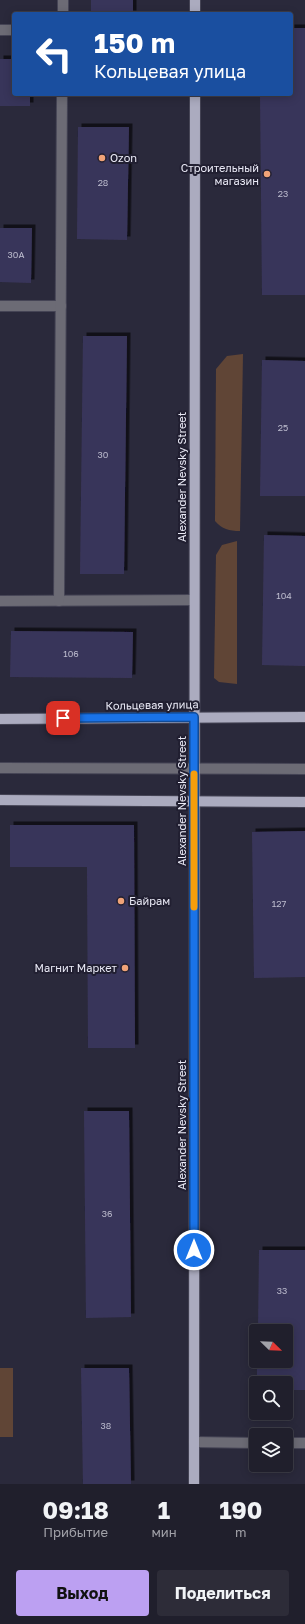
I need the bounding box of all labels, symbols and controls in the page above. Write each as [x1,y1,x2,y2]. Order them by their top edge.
text: 150 m [94,26,175,59]
icon: left [28,28,80,80]
text: Кольцевая улица [94,60,246,82]
place label: Ozon [110,151,137,164]
marker: Ozon [97,153,107,163]
place label: Строительный магазин [181,161,259,187]
marker: Строительный магазин [262,169,272,179]
house number: 28 [98,177,108,188]
house number: 23 [278,188,288,199]
house number: 30А [8,249,24,260]
street label: Alexander Nevsky Street [175,412,188,542]
house number: 25 [278,422,288,433]
house number: 30 [98,449,109,460]
house number: 104 [276,590,292,601]
house number: 106 [63,648,79,659]
street label: Кольцевая улица [105,697,199,712]
pin [46,701,80,735]
icon: arrive [52,707,74,729]
street label: Alexander Nevsky Street [175,736,188,866]
place label: Байрам [129,894,170,907]
marker: Байрам [116,896,126,906]
house number: 127 [272,898,286,909]
place label: Магнит Маркет [35,961,118,974]
marker: Магнит Маркет [120,963,130,973]
street label: Alexander Nevsky Street [175,1060,188,1190]
house number: 36 [102,1208,112,1219]
position arrow [173,1229,215,1271]
house number: 33 [277,1285,287,1296]
north arrow [249,1324,293,1368]
map controls [249,1324,293,1472]
button: search [249,1376,293,1420]
house number: 38 [101,1420,111,1431]
button: layers [249,1428,293,1472]
text: 09:18 [43,1495,109,1524]
text: 1 [158,1495,170,1524]
text: 190 [219,1495,262,1524]
text: Прибытие [43,1524,108,1540]
text: мин [151,1524,177,1540]
text: m [235,1524,247,1540]
button: Выход [16,1570,149,1616]
button: Поделиться [157,1570,289,1616]

